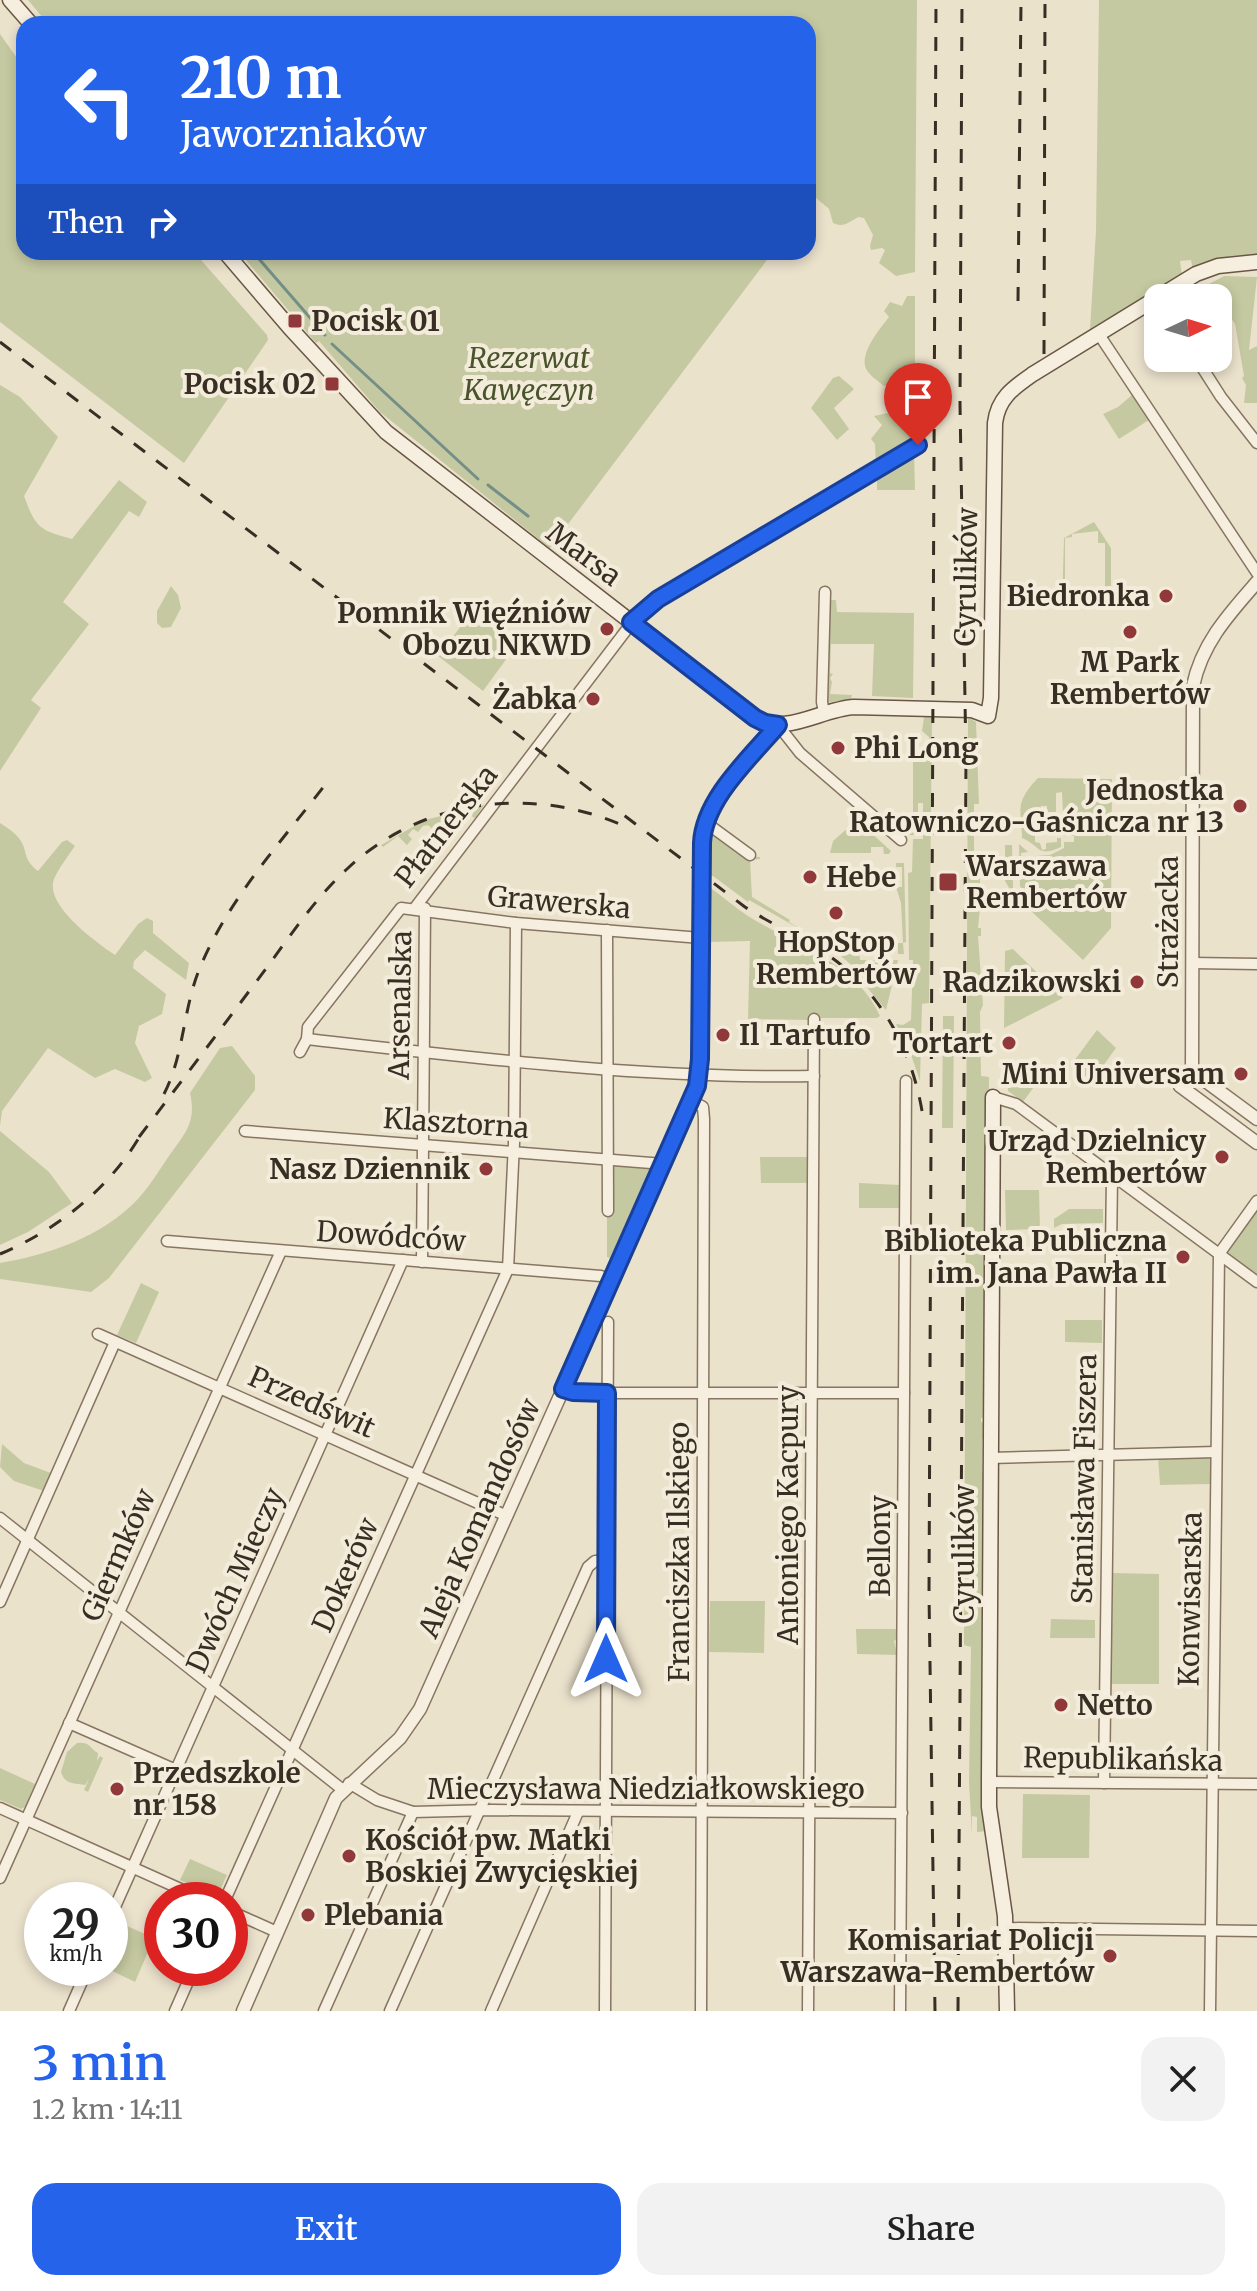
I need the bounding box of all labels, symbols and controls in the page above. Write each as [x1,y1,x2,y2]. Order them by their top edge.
text: 210 m [180,43,342,113]
icon: left [48,48,152,152]
text: Jaworzniaków [180,112,427,157]
icon: right [140,200,184,244]
text: Then [48,203,124,241]
north arrow [1144,284,1232,372]
map controls [1144,284,1232,372]
place label: Pocisk 01 [311,303,440,339]
marker: Pocisk 01 [286,312,304,330]
park label: Rezerwat Kawęczyn [463,340,594,408]
pin [884,363,952,445]
place label: Pocisk 02 [183,366,316,402]
marker: Pocisk 02 [323,375,341,393]
icon: arrive [896,375,940,419]
street label: Cyrulików [947,507,985,647]
street label: Marsa [540,514,628,594]
place label: Biedronka [1006,578,1150,614]
marker: Biedronka [1157,587,1175,605]
place label: Pomnik Więźniów Obozu NKWD [337,595,592,663]
marker: Pomnik Więźniów Obozu NKWD [598,620,616,638]
marker: M Park Rembertów [1121,623,1139,641]
place label: M Park Rembertów [1050,644,1211,712]
place label: Żabka [492,681,577,717]
marker: Żabka [584,690,602,708]
place label: Phi Long [854,730,979,766]
marker: Phi Long [829,739,847,757]
street label: Płatnerska [387,758,505,894]
place label: Jednostka Ratowniczo-Gaśnicza nr 13 [849,772,1224,840]
marker: Jednostka Ratowniczo-Gaśnicza nr 13 [1231,797,1249,815]
place label: Warszawa Rembertów [965,848,1127,916]
street label: Strażacka [1150,856,1186,988]
place label: Hebe [826,859,896,895]
marker: Hebe [801,868,819,886]
marker: Warszawa Rembertów [937,871,959,893]
street label: Grawerska [486,878,632,926]
marker: HopStop Rembertów [827,904,845,922]
place label: HopStop Rembertów [756,924,917,992]
street label: Arsenalska [381,930,419,1081]
place label: Radzikowski [942,964,1121,1000]
marker: Radzikowski [1128,973,1146,991]
place label: Il Tartufo [739,1017,871,1053]
place label: Tortart [893,1025,993,1061]
marker: Il Tartufo [714,1026,732,1044]
marker: Tortart [1000,1034,1018,1052]
place label: Mini Universam [1001,1056,1225,1092]
marker: Mini Universam [1232,1065,1250,1083]
street label: Klasztorna [382,1100,530,1146]
place label: Urząd Dzielnicy Rembertów [987,1123,1207,1191]
marker: Urząd Dzielnicy Rembertów [1213,1148,1231,1166]
place label: Nasz Dziennik [269,1151,471,1187]
marker: Nasz Dziennik [477,1160,495,1178]
street label: Dowódców [315,1213,467,1259]
place label: Biblioteka Publiczna im. Jana Pawła II [884,1223,1167,1291]
marker: Biblioteka Publiczna im. Jana Pawła II [1174,1248,1192,1266]
street label: Stanisława Fiszera [1064,1354,1104,1604]
street label: Przedświt [243,1358,381,1446]
street label: Antoniego Kacpury [770,1384,806,1646]
street label: Aleja Komandosów [410,1393,548,1644]
street label: Franciszka Ilskiego [661,1422,697,1682]
street label: Dwóch Mieczy [178,1481,292,1678]
street label: Giermków [73,1483,163,1627]
street label: Cyrulików [946,1484,982,1623]
street label: Bellony [862,1494,898,1597]
street label: Konwisarska [1170,1511,1210,1687]
street label: Dokerów [304,1512,386,1638]
position arrow [564,1617,648,1701]
place label: Netto [1077,1687,1153,1723]
marker: Netto [1052,1696,1070,1714]
street label: Republikańska [1023,1739,1223,1779]
place label: Przedszkole nr 158 [133,1755,301,1823]
street label: Mieczysława Niedziałkowskiego [427,1771,865,1807]
marker: Przedszkole nr 158 [108,1780,126,1798]
place label: Kościół pw. Matki Boskiej Zwycięskiej [365,1822,639,1890]
marker: Kościół pw. Matki Boskiej Zwycięskiej [340,1847,358,1865]
speed limit sign: 30 [144,1882,248,1986]
place label: Plebania [324,1897,444,1933]
text: 29 [52,1899,100,1949]
marker: Plebania [299,1906,317,1924]
place label: Komisariat Policji Warszawa-Rembertów [780,1922,1095,1990]
text: km/h [50,1941,102,1966]
marker: Komisariat Policji Warszawa-Rembertów [1101,1947,1119,1965]
text: 3 min [32,2033,167,2093]
button: close [1141,2037,1225,2121]
text: 1.2 km · 14:11 [32,2093,183,2126]
button: Exit [32,2183,621,2275]
button: Share [637,2183,1225,2275]

